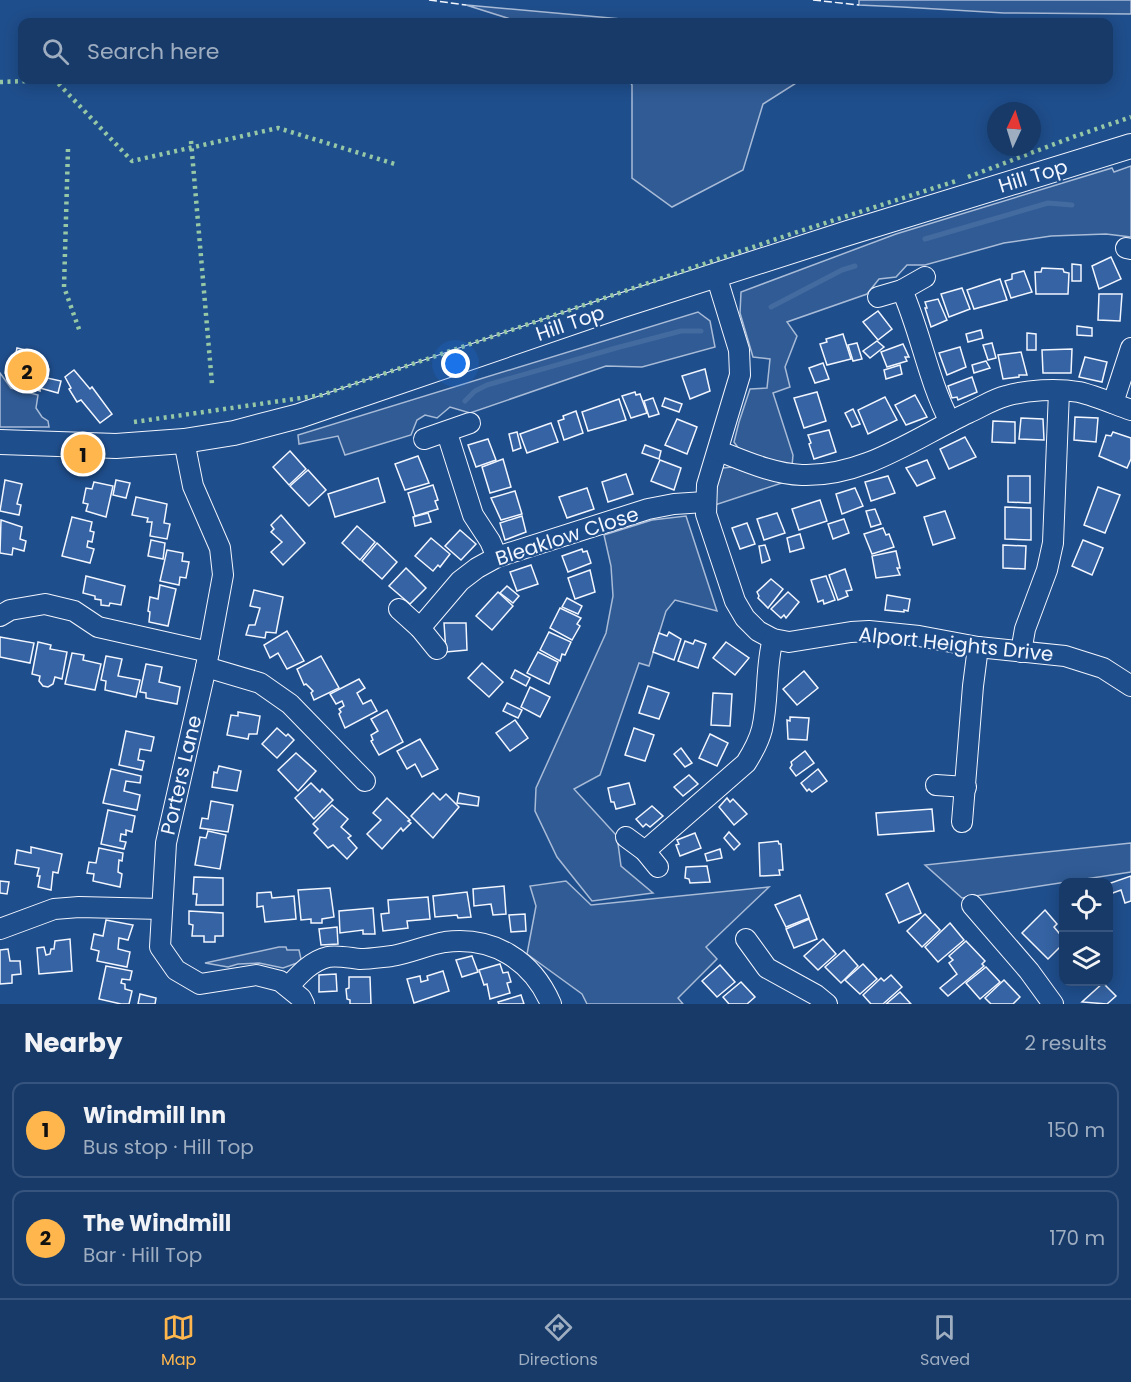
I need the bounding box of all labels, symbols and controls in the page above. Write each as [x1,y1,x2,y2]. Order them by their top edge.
search box [18,18,1113,84]
icon: search [39,35,72,68]
text: Search here [87,36,220,67]
north arrow [987,102,1041,156]
street label: Hill Top [995,152,1071,200]
street label: Hill Top [532,298,608,348]
pin: 2 [8,348,46,394]
your location [441,349,470,378]
pin: 1 [64,432,103,476]
street label: Bleaklow Close [492,500,642,572]
street label: Alport Heights Drive [857,620,1055,668]
street label: Porters Lane [154,712,208,838]
map controls [1059,878,1113,986]
button: locate [1059,878,1113,932]
button: layers [1059,932,1113,986]
text: Nearby [24,1025,122,1061]
text: 2 results [1024,1029,1107,1057]
text: Windmill Inn [83,1100,226,1131]
text: 1 [42,1116,49,1144]
text: 150 m [1048,1116,1105,1144]
text: Bus stop · Hill Top [83,1133,254,1161]
text: The Windmill [83,1208,231,1239]
text: 2 [40,1224,51,1252]
text: 170 m [1049,1224,1105,1252]
text: Bar · Hill Top [83,1241,202,1269]
tab: Map [161,1311,196,1372]
tab: Directions [519,1311,598,1372]
tab: Saved [920,1311,970,1372]

